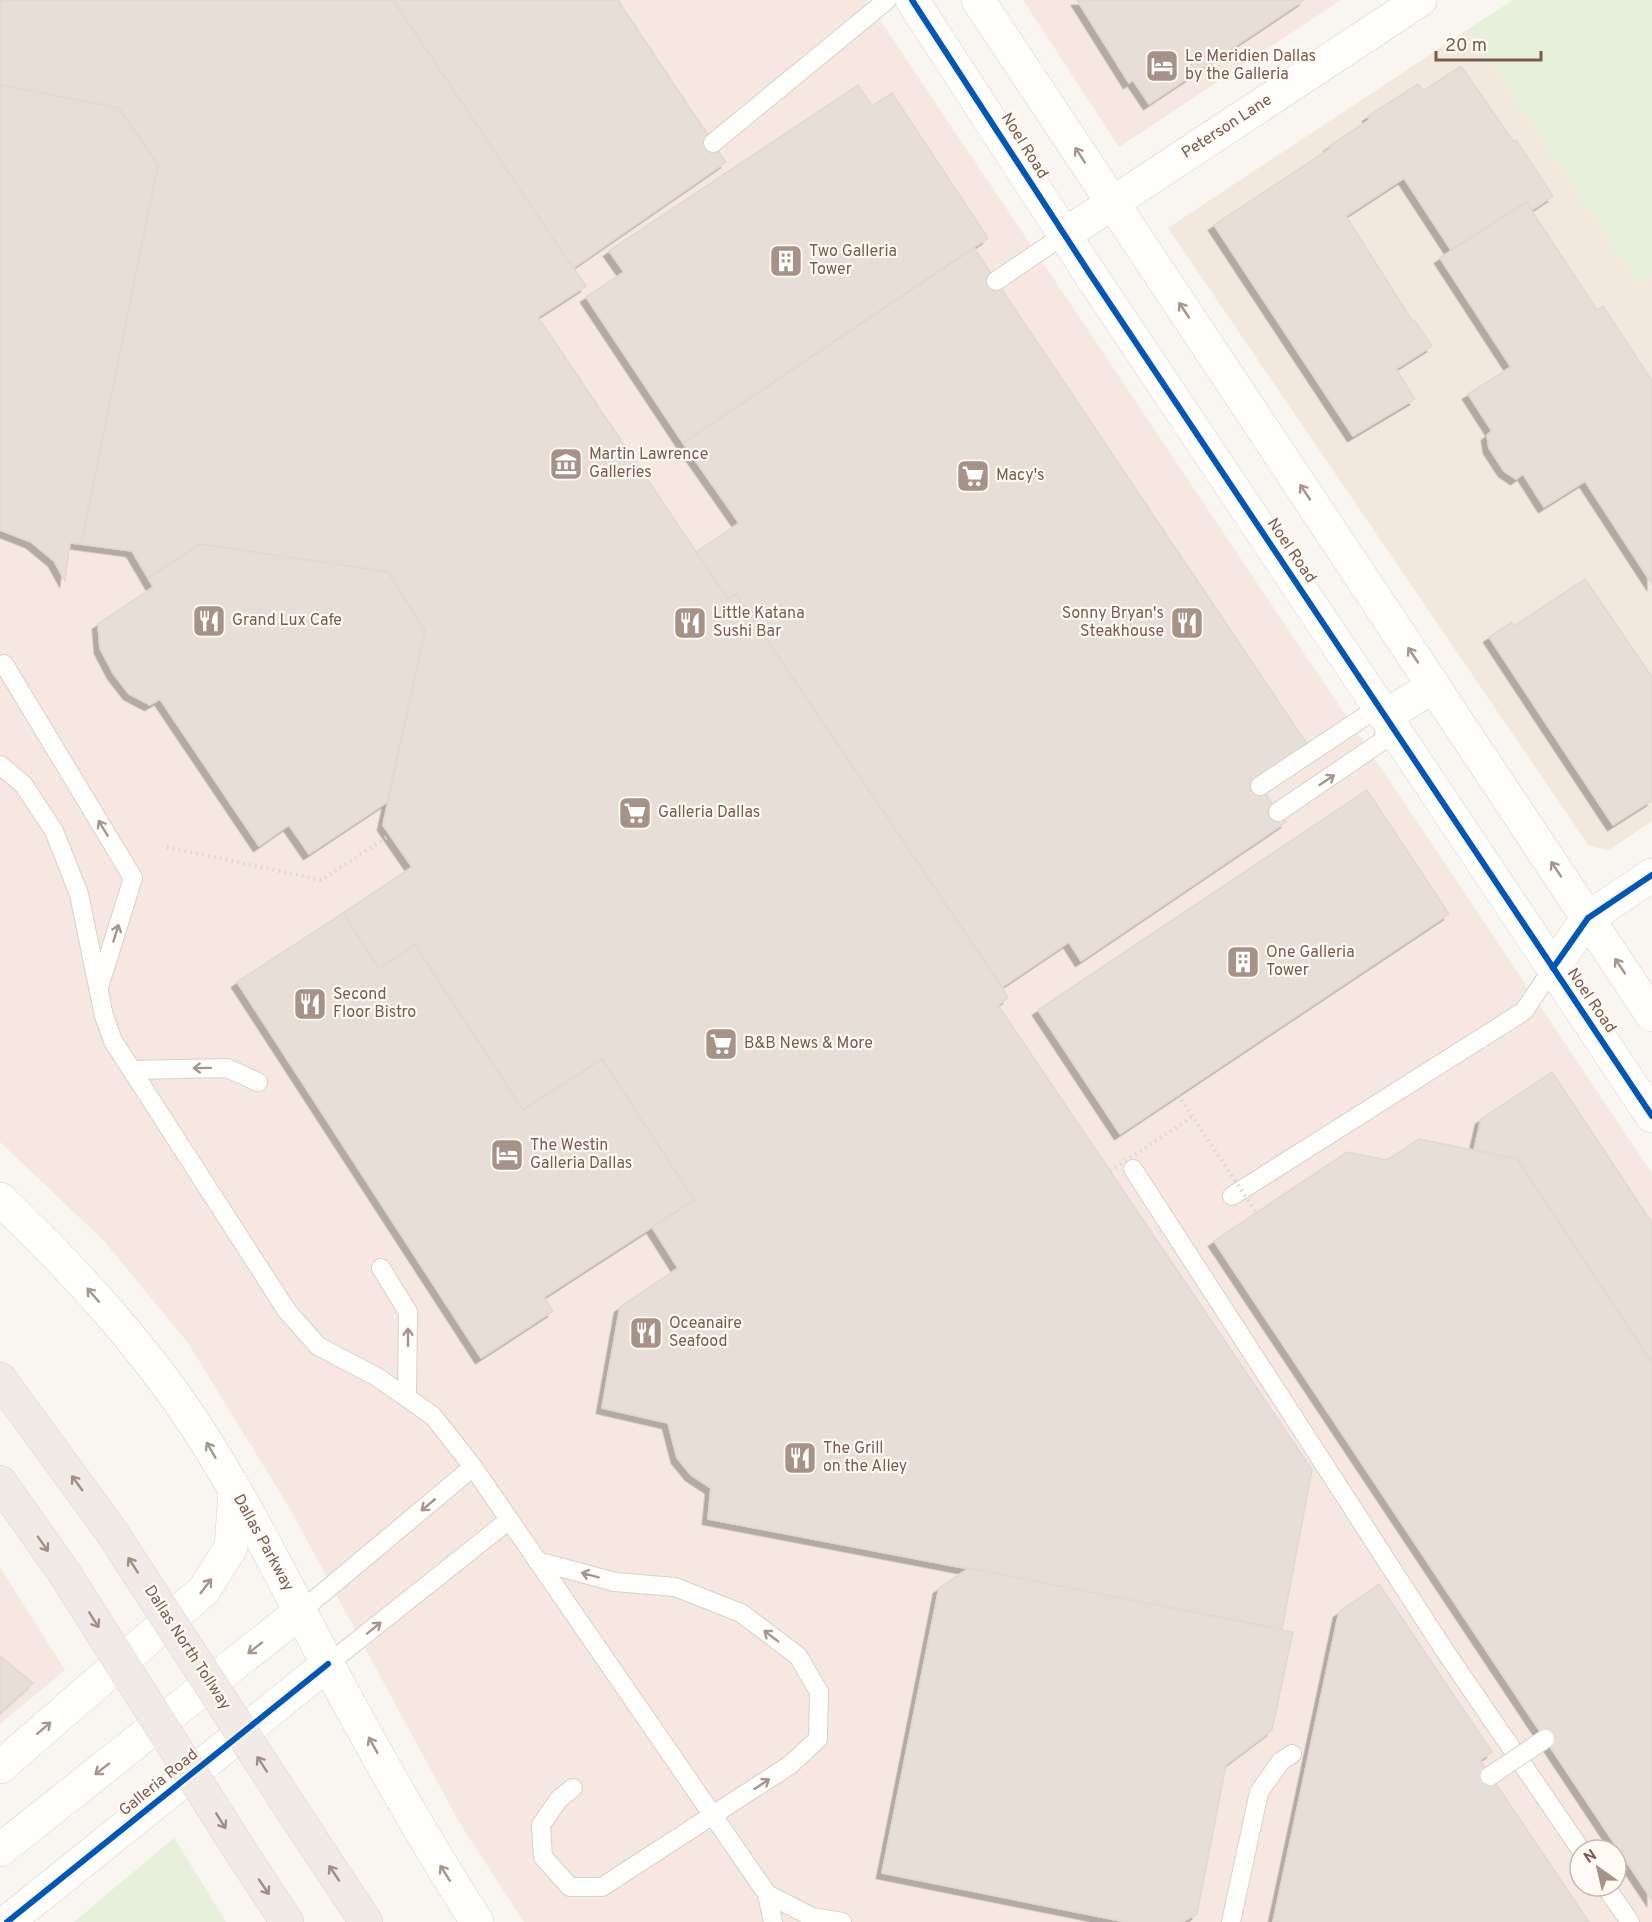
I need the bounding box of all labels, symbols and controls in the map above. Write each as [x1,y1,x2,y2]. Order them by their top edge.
scale bar [1436,24,1541,62]
text: 20 m [1445,35,1487,58]
place label: Le Meridien Dallas by the Galleria [1185,47,1316,85]
hotel icon: Le Meridien Dallas by the Galleria [1144,48,1180,84]
street label: Peterson Lane [1178,90,1276,164]
street label: Noel Road [996,109,1052,183]
one-way arrow [1074,146,1087,163]
place label: Two Galleria Tower [809,242,897,280]
building icon: Two Galleria Tower [768,243,804,279]
one-way arrow [1178,303,1190,319]
place label: Martin Lawrence Galleries [589,445,708,483]
museum icon: Martin Lawrence Galleries [548,446,584,482]
supermarket icon: Macy's [955,458,991,494]
place label: Macy's [996,466,1045,486]
one-way arrow [1299,484,1311,501]
street label: Noel Road [1262,515,1320,587]
restaurant icon: Grand Lux Cafe [191,603,227,639]
place label: Little Katana Sushi Bar [713,604,805,642]
place label: Sonny Bryan's Steakhouse [1062,604,1164,642]
restaurant icon: Little Katana Sushi Bar [672,605,708,641]
restaurant icon: Sonny Bryan's Steakhouse [1169,605,1205,641]
place label: Grand Lux Cafe [232,611,342,631]
one-way arrow [1407,647,1419,663]
one-way arrow [1318,774,1335,786]
supermarket icon: Galleria Dallas [617,795,653,831]
place label: Galleria Dallas [658,803,760,823]
one-way arrow [97,820,109,837]
one-way arrow [1549,861,1562,878]
one-way arrow [111,924,122,943]
place label: One Galleria Tower [1266,943,1355,981]
building icon: One Galleria Tower [1225,944,1261,980]
one-way arrow [1614,959,1626,975]
street label: Noel Road [1562,965,1620,1037]
place label: Second Floor Bistro [333,985,416,1023]
restaurant icon: Second Floor Bistro [292,986,328,1022]
supermarket icon: B&B News & More [703,1026,739,1062]
place label: B&B News & More [744,1034,873,1054]
one-way arrow [193,1063,213,1074]
place label: The Westin Galleria Dallas [530,1136,632,1174]
hotel icon: The Westin Galleria Dallas [489,1137,525,1173]
one-way arrow [86,1288,100,1303]
place label: Oceanaire Seafood [669,1314,742,1352]
restaurant icon: Oceanaire Seafood [628,1315,664,1351]
one-way arrow [402,1328,413,1348]
place label: The Grill on the Alley [823,1439,907,1477]
restaurant icon: The Grill on the Alley [782,1440,818,1476]
one-way arrow [205,1442,216,1460]
one-way arrow [70,1476,83,1492]
street label: Dallas Parkway [228,1491,298,1595]
one-way arrow [421,1498,436,1512]
one-way arrow [37,1535,50,1551]
one-way arrow [127,1557,139,1574]
one-way arrow [580,1569,599,1580]
one-way arrow [199,1578,212,1594]
street label: Dallas North Tollway [139,1582,235,1714]
one-way arrow [88,1612,100,1628]
one-way arrow [365,1621,381,1634]
one-way arrow [763,1629,779,1642]
one-way arrow [247,1642,263,1655]
one-way arrow [36,1722,52,1735]
one-way arrow [367,1736,378,1754]
street label: Galleria Road [115,1745,203,1821]
one-way arrow [256,1756,268,1773]
one-way arrow [94,1763,110,1776]
one-way arrow [753,1778,770,1790]
one-way arrow [215,1812,227,1829]
north arrow [1568,1838,1628,1898]
text: N [1580,1846,1601,1869]
one-way arrow [439,1864,452,1881]
one-way arrow [328,1866,340,1882]
one-way arrow [258,1878,270,1895]

